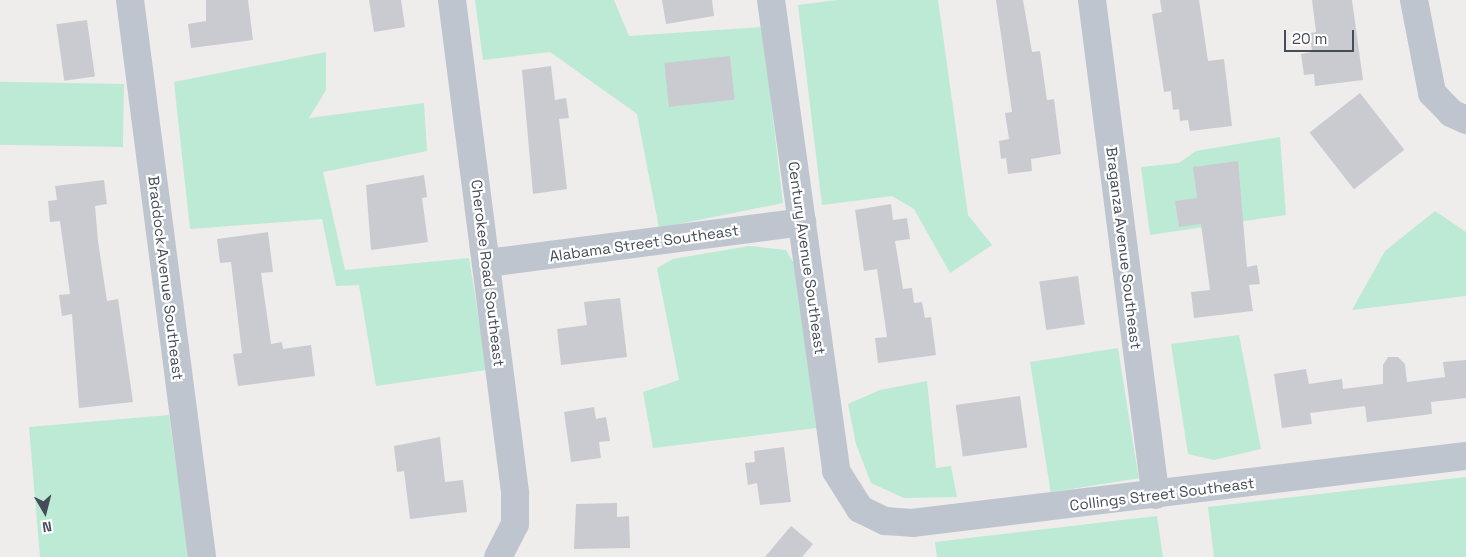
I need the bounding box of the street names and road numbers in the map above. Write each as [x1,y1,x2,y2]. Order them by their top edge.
street label: Braganza Avenue Southeast [1103,146,1145,350]
street label: Century Avenue Southeast [785,160,829,356]
street label: Braddock Avenue Southeast [145,175,187,381]
street label: Cherokee Road Southeast [468,179,508,367]
street label: Alabama Street Southeast [548,221,740,265]
street label: Collings Street Southeast [1069,474,1255,514]

